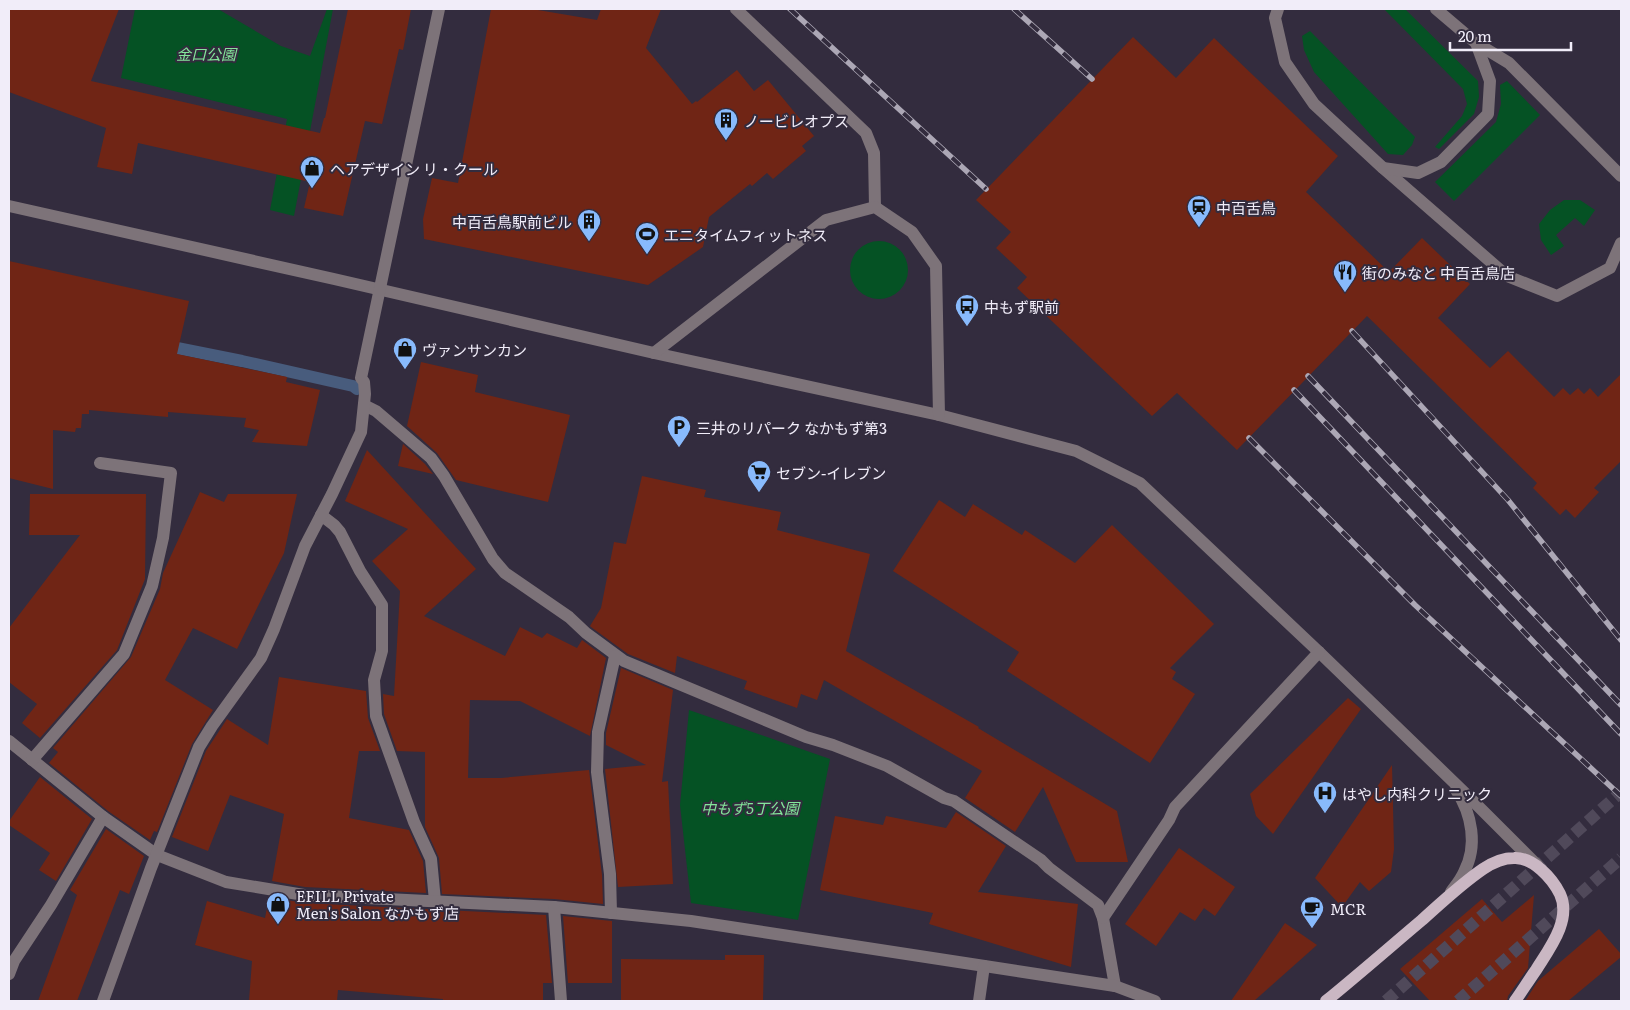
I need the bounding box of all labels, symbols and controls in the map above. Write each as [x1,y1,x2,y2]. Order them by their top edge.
scale bar [1450,20,1571,52]
text: 20 m [1458,24,1492,47]
park label: 金口公園 [176,42,238,65]
building icon: ノービレオプス [713,107,739,141]
place label: ノービレオプス [744,109,849,132]
shop icon: ヘアデザイン リ・クール [299,155,325,189]
place label: ヘアデザイン リ・クール [330,157,498,180]
station icon: 中百舌鳥 [1186,194,1212,228]
place label: 中百舌鳥 [1216,196,1276,219]
building icon: 中百舌鳥駅前ビル [576,208,602,242]
place label: 中百舌鳥駅前ビル [452,210,572,233]
sports icon: エニタイムフィットネス [634,221,660,255]
place label: エニタイムフィットネス [664,223,828,246]
restaurant icon: 街のみなと 中百舌鳥店 [1332,259,1358,293]
place label: 街のみなと 中百舌鳥店 [1362,261,1515,284]
bus stop icon: 中もず駅前 [954,293,980,327]
place label: 中もず駅前 [984,295,1059,318]
shop icon: ヴァンサンカン [392,336,418,370]
place label: ヴァンサンカン [422,338,527,361]
parking icon: 三井のリパーク なかもず第3 [666,414,692,448]
place label: 三井のリパーク なかもず第3 [696,416,887,439]
supermarket icon: セブン-イレブン [746,459,772,493]
place label: セブン-イレブン [776,461,886,484]
hospital icon: はやし内科クリニック [1312,780,1338,814]
place label: はやし内科クリニック [1342,782,1492,805]
park label: 中もず5丁公園 [701,796,801,819]
place label: EFILL Private Men's Salon なかもず店 [296,884,459,924]
shop icon: EFILL Private Men's Salon なかもず店 [265,891,291,925]
cafe icon: MCR [1299,895,1325,929]
place label: MCR [1330,897,1366,920]

